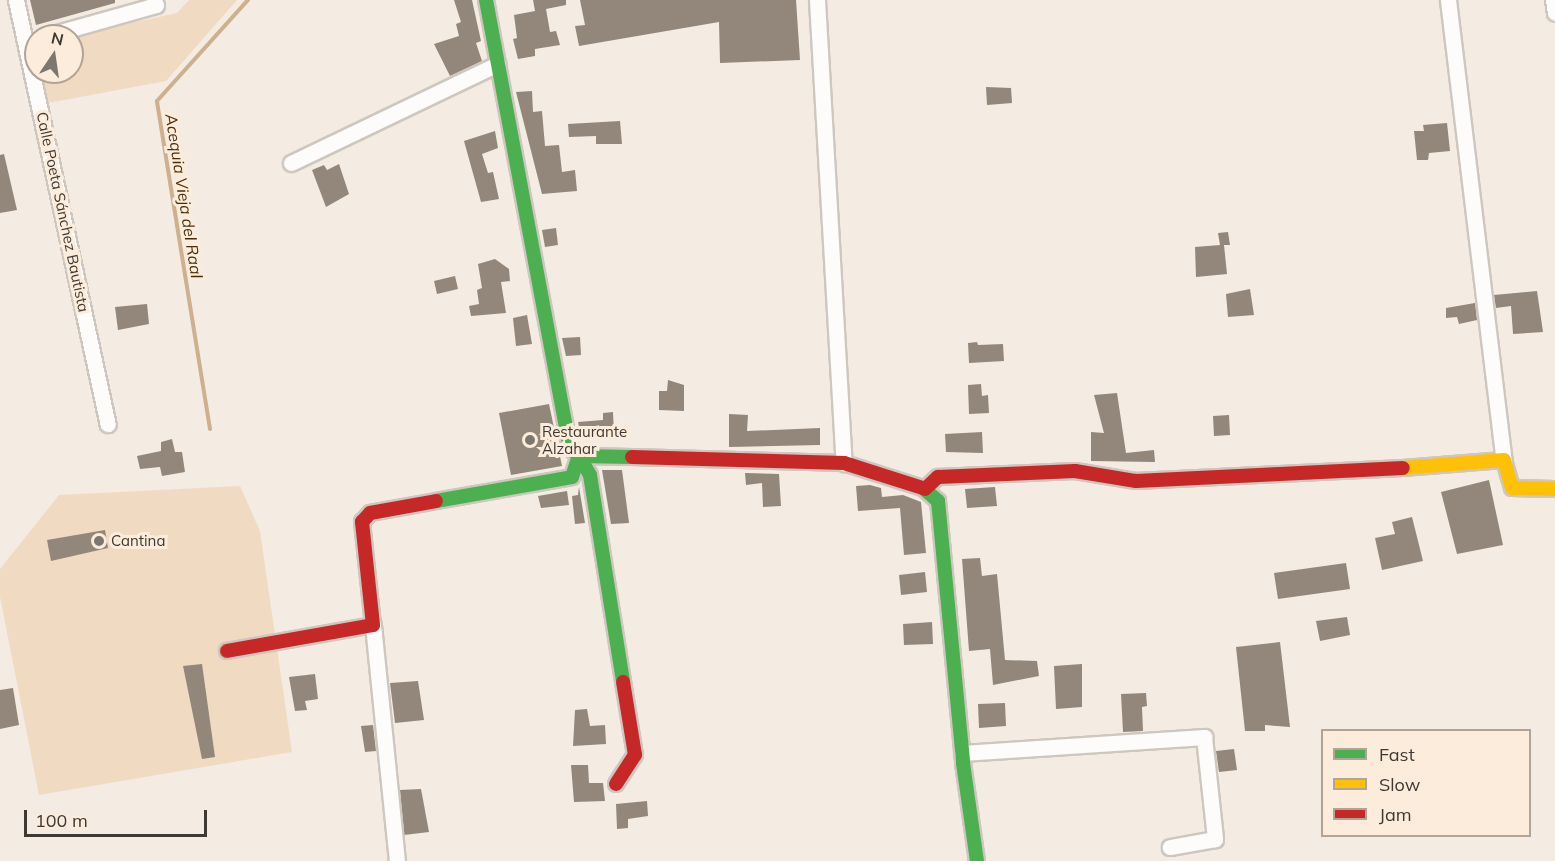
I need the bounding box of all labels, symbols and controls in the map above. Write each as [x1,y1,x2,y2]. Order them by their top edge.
north arrow [24,24,84,84]
text: N [49,27,66,50]
street label: Calle Poeta Sánchez Bautista [33,110,93,314]
water label: Acequia Vieja del Raal [162,112,206,280]
place label: Restaurante Alzahar [542,422,627,457]
marker: Restaurante Alzahar [523,433,537,447]
place label: Cantina [111,532,165,550]
marker: Cantina [92,534,106,548]
legend [1321,729,1531,837]
text: Fast [1379,743,1415,766]
text: Slow [1379,773,1420,796]
scale bar [27,798,210,836]
text: Jam [1379,803,1412,826]
text: 100 m [35,809,88,832]

